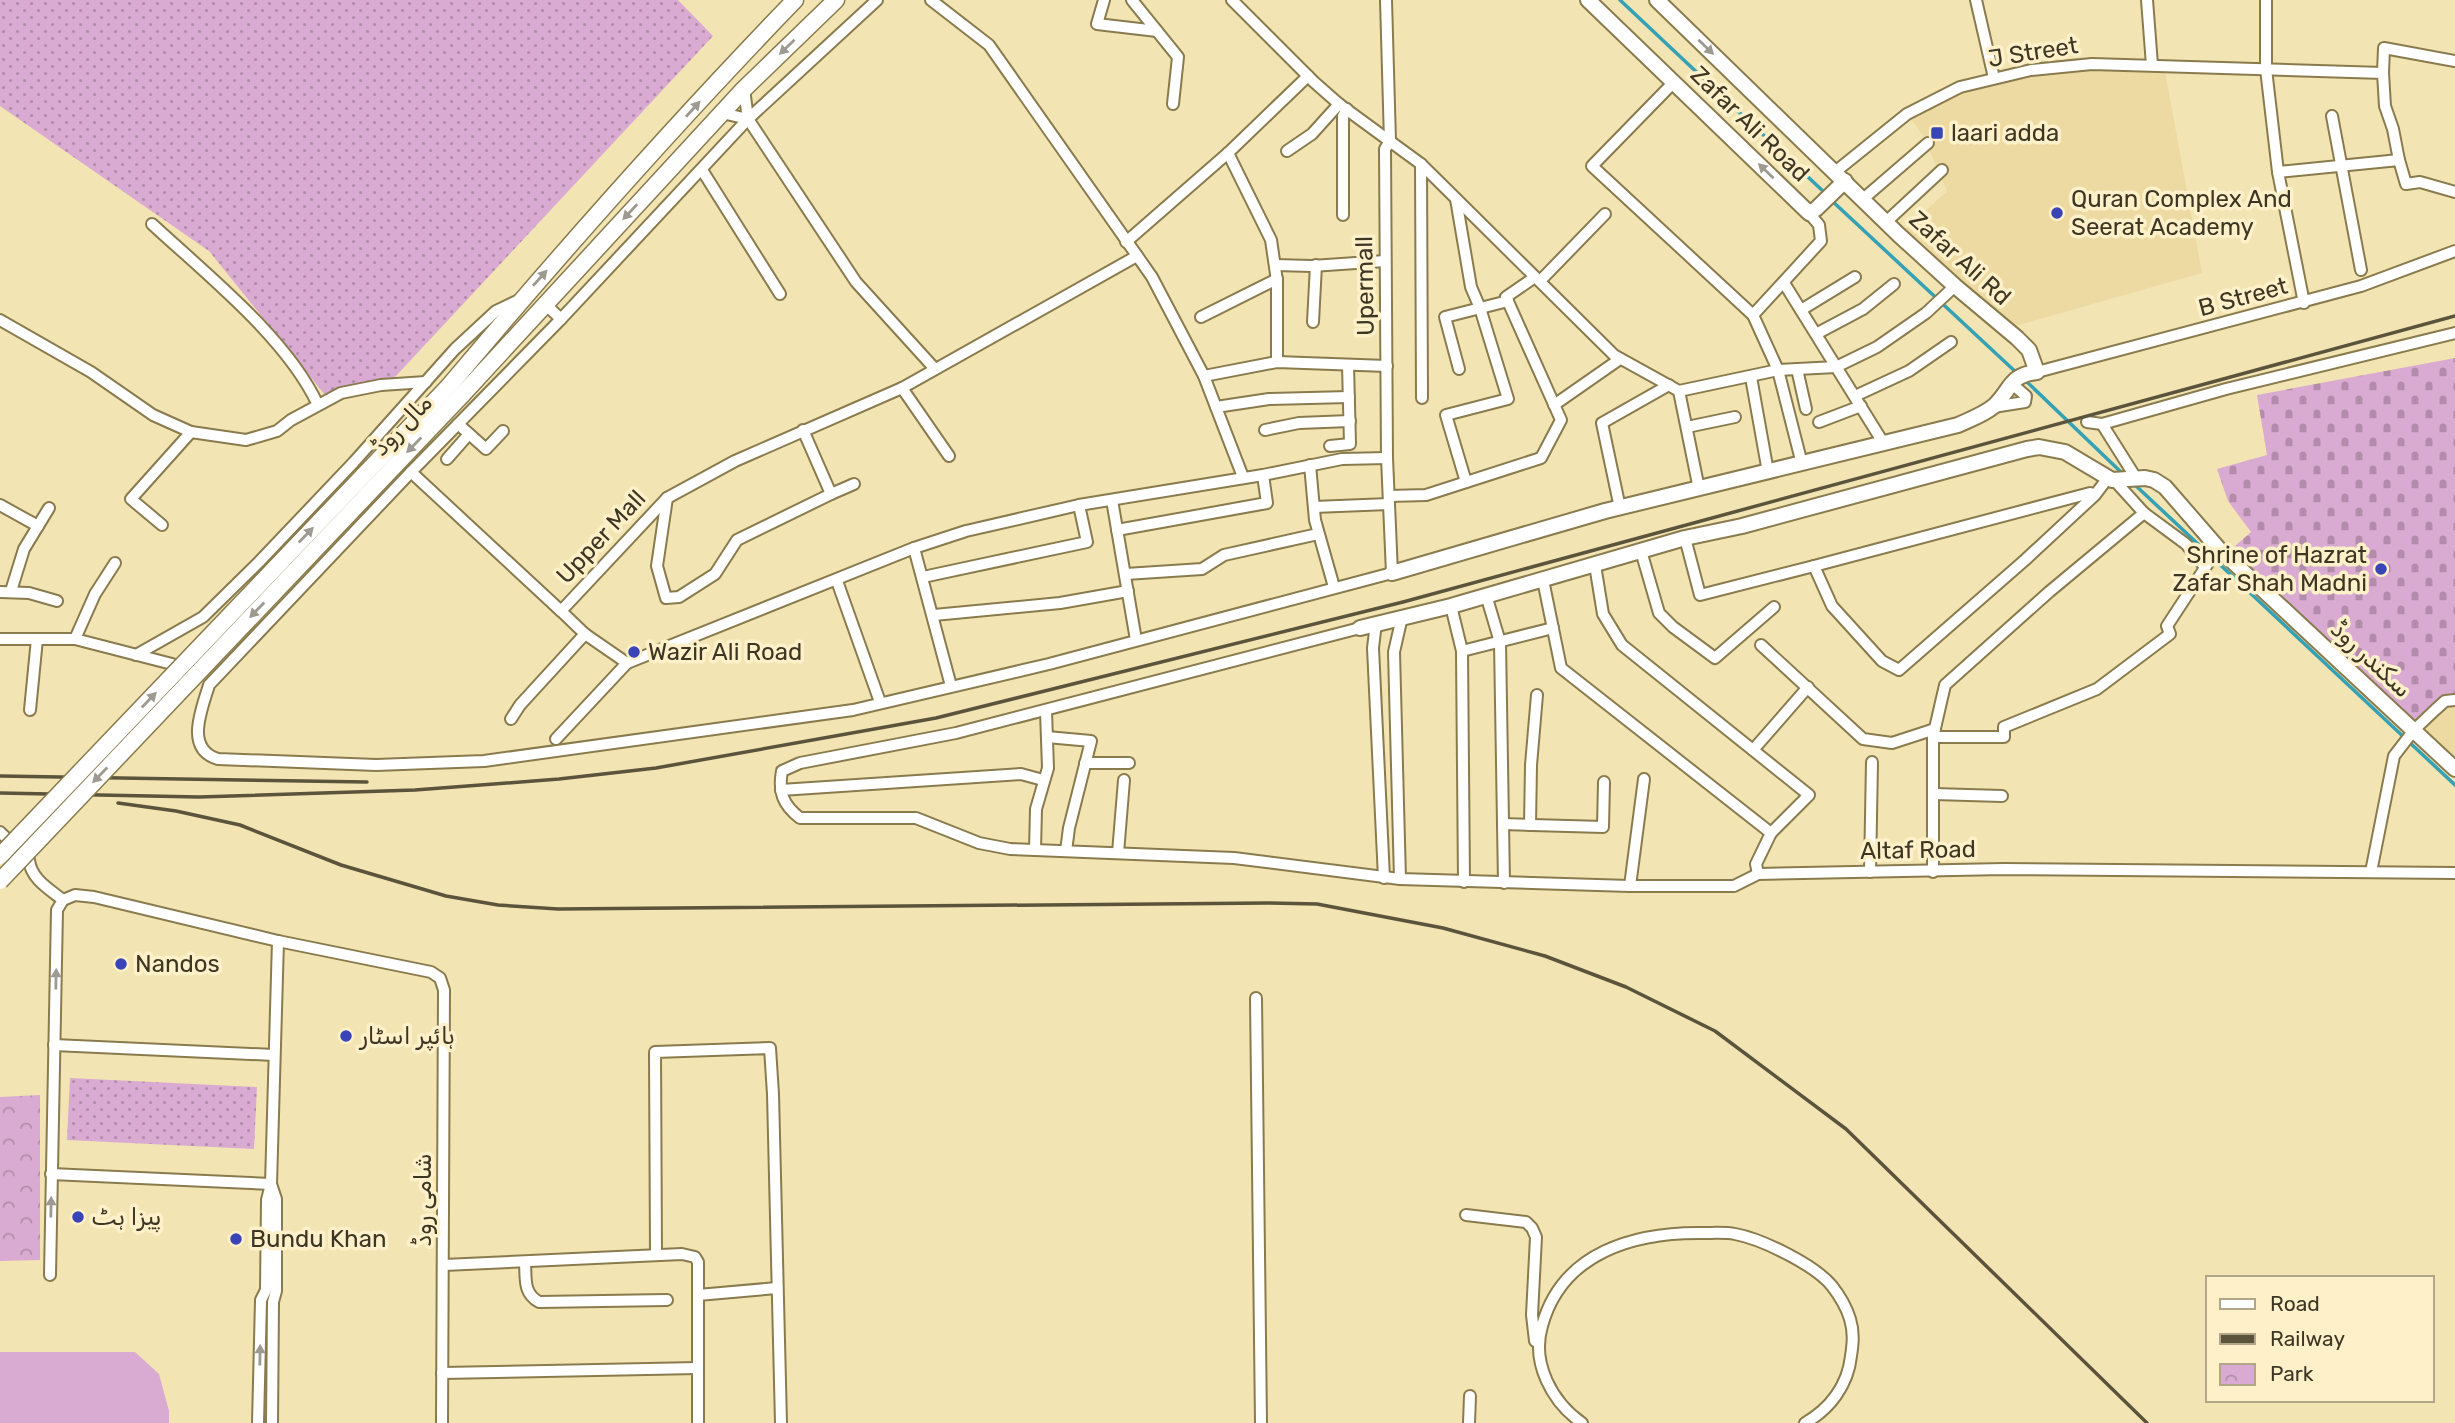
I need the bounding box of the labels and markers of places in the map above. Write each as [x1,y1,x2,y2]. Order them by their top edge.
place label: laari adda [1951,119,2059,147]
marker: laari adda [1929,125,1945,141]
place label: Quran Complex And Seerat Academy [2071,185,2292,241]
marker: Quran Complex And Seerat Academy [2049,205,2065,221]
place label: Shrine of Hazrat Zafar Shah Madni [2172,541,2367,597]
marker: Shrine of Hazrat Zafar Shah Madni [2373,561,2389,577]
place label: Wazir Ali Road [648,638,802,666]
marker: Wazir Ali Road [626,644,642,660]
place label: Nandos [135,950,220,978]
marker: Nandos [113,956,129,972]
place label: ہائپر اسٹار [358,1022,454,1052]
marker: ہائپر اسٹار [338,1028,354,1044]
place label: پیزا ہٹ [92,1203,161,1233]
marker: پیزا ہٹ [70,1209,86,1225]
place label: Bundu Khan [250,1225,386,1253]
marker: Bundu Khan [228,1231,244,1247]

